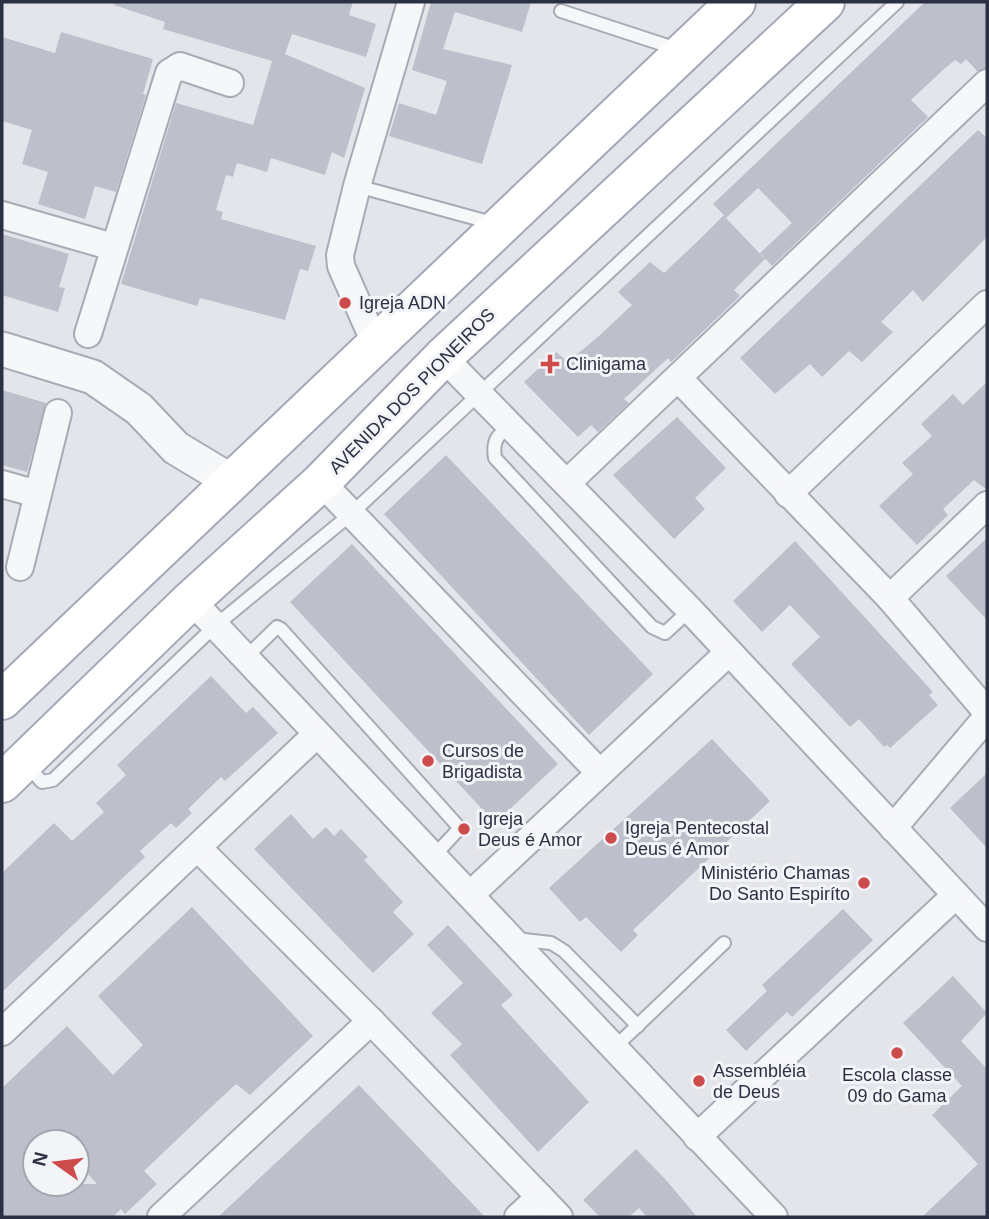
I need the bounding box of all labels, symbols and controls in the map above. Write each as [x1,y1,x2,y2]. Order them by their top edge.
place label: Igreja ADN [359,293,446,313]
marker: Igreja ADN [337,295,353,311]
street label: AVENIDA DOS PIONEIROS [325,304,499,478]
marker: Clinigama [540,354,560,374]
place label: Clinigama [566,354,647,374]
place label: Cursos de Brigadista [442,741,524,782]
marker: Cursos de Brigadista [420,753,436,769]
place label: Igreja Deus é Amor [478,809,582,850]
place label: Igreja Pentecostal Deus é Amor [625,818,769,859]
marker: Igreja Deus é Amor [456,821,472,837]
marker: Igreja Pentecostal Deus é Amor [603,830,619,846]
place label: Ministério Chamas Do Santo Espiríto [701,863,850,904]
marker: Ministério Chamas Do Santo Espiríto [856,875,872,891]
marker: Escola classe 09 do Gama [889,1045,905,1061]
place label: Assembléia de Deus [713,1061,807,1102]
place label: Escola classe 09 do Gama [842,1065,952,1106]
marker: Assembléia de Deus [691,1073,707,1089]
north arrow [21,1128,91,1198]
text: N [28,1150,52,1168]

